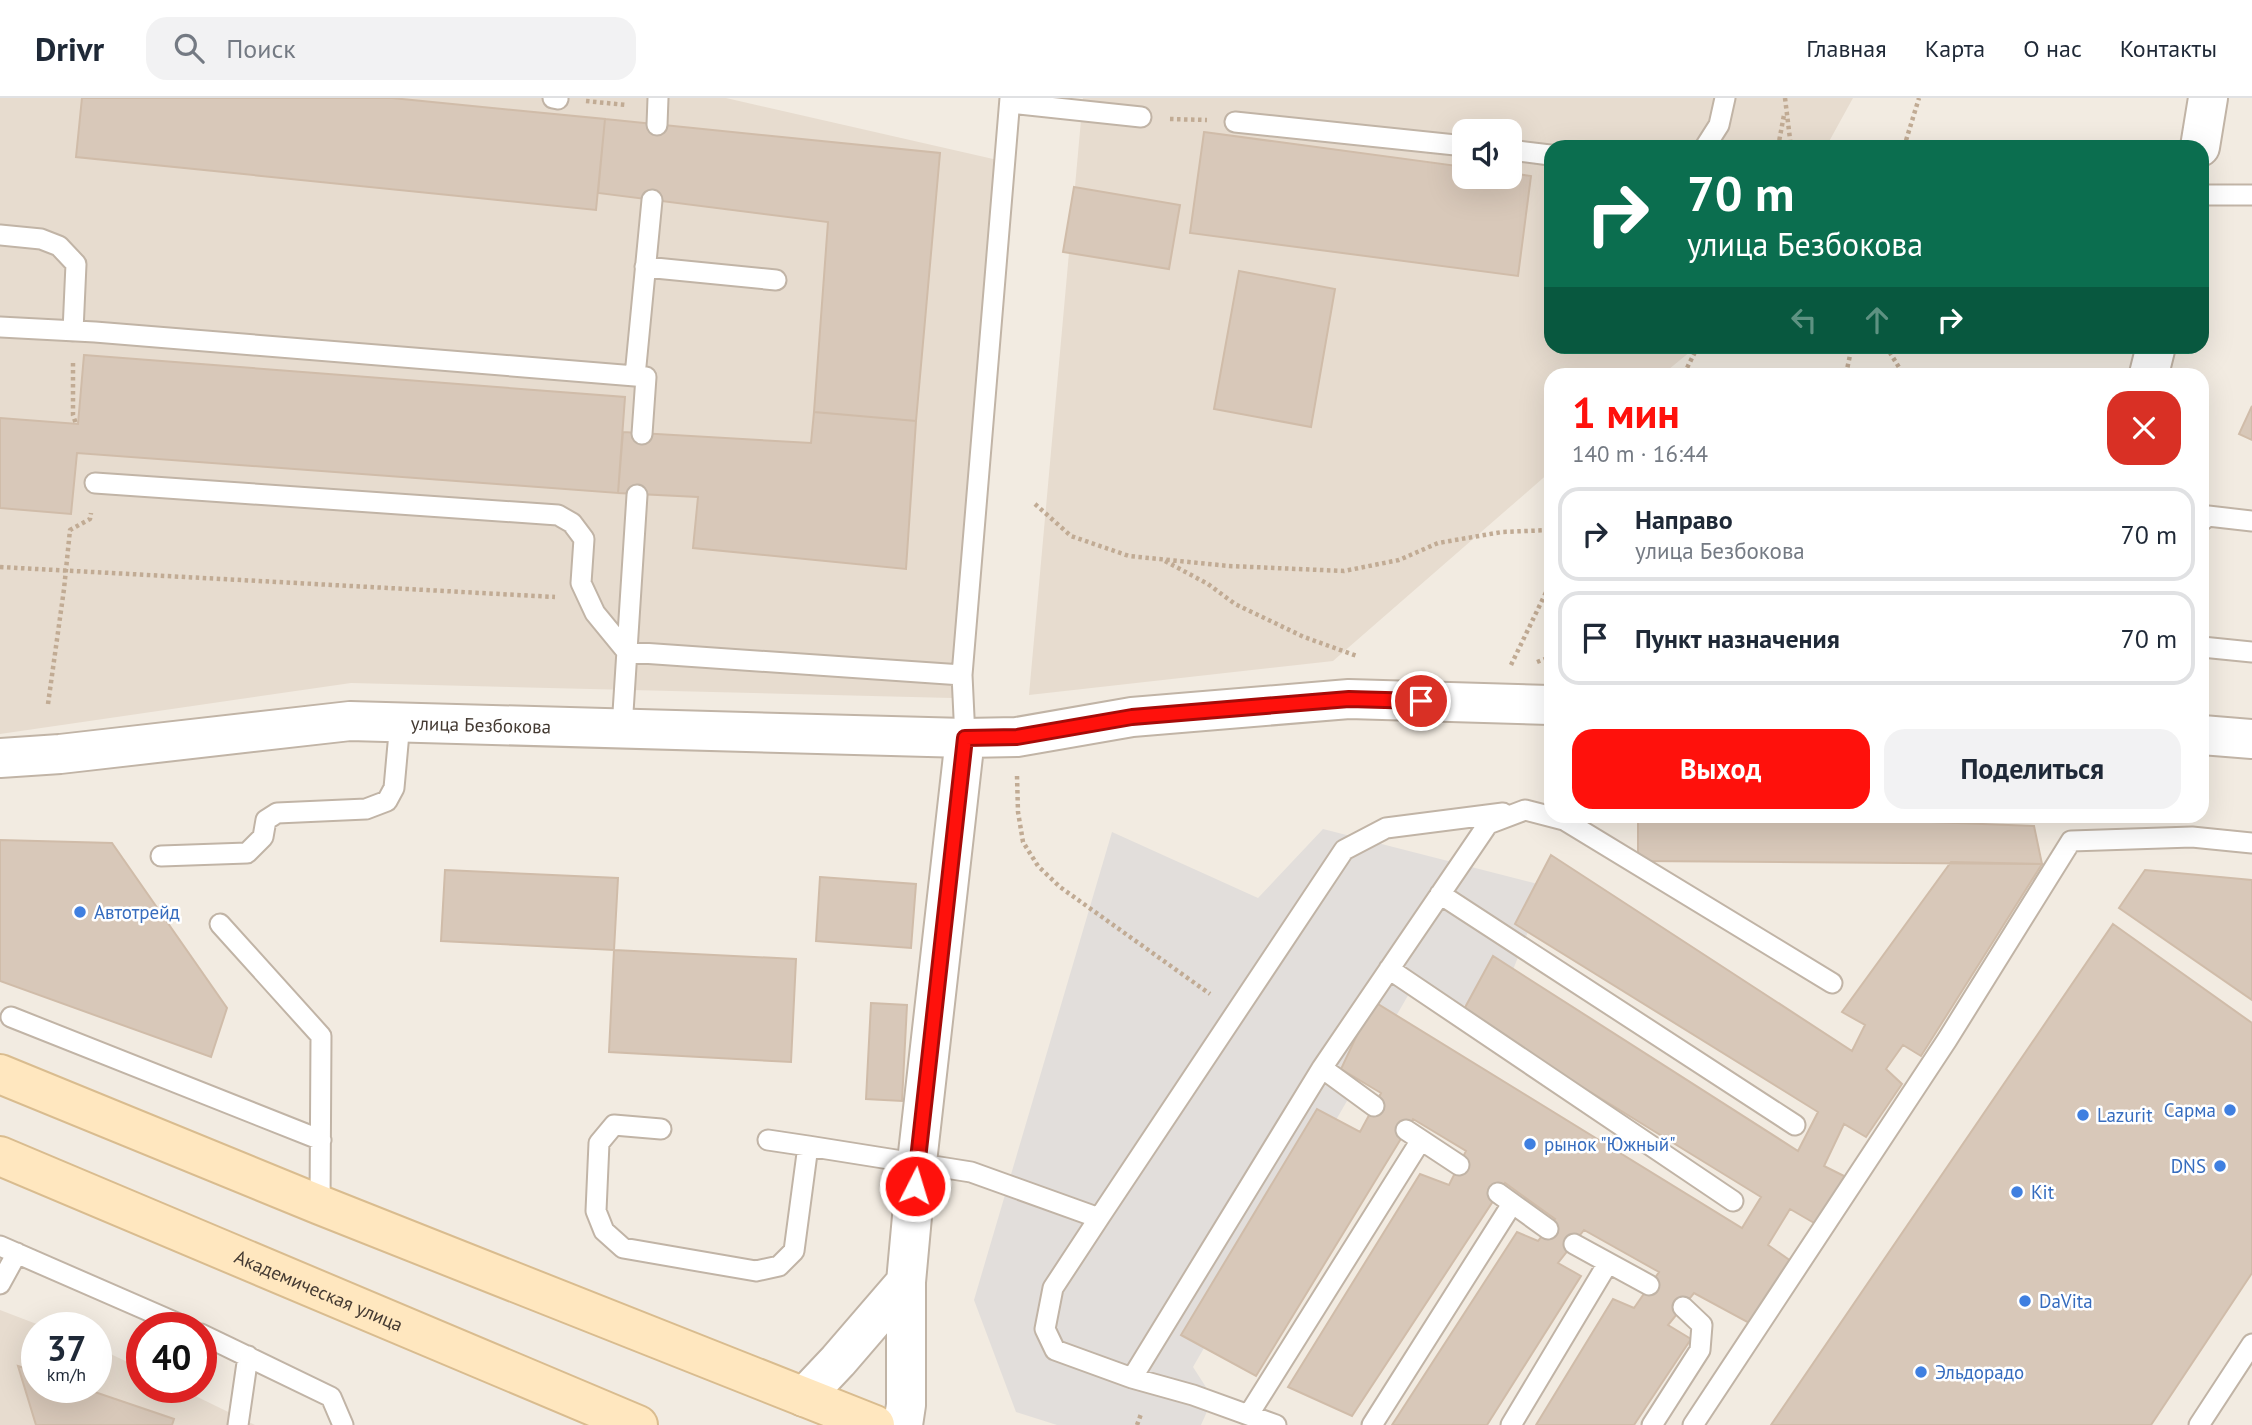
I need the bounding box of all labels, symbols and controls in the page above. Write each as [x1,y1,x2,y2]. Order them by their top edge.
search box [146,17,636,80]
text: Drivr [35,27,104,70]
icon: search [170,29,208,67]
text: Поиск [226,32,296,65]
text: Главная [1806,33,1887,64]
text: Карта [1925,33,1985,64]
text: О нас [2023,33,2082,64]
text: Контакты [2120,33,2217,64]
map controls [1452,119,1522,189]
button: sound [1452,119,1522,189]
text: 70 m [1687,161,1794,225]
icon: right [1572,168,1663,259]
text: улица Безбокова [1687,223,1923,265]
icon: left [1785,301,1823,339]
icon: ahead [1858,301,1896,339]
icon: right [1931,301,1969,339]
text: 1 мин [1572,385,1680,440]
button: close [2107,391,2181,465]
text: 140 m · 16:44 [1572,439,1708,468]
text: Направо [1635,503,1733,536]
icon: right [1576,515,1614,553]
text: 70 m [2121,518,2177,551]
text: улица Безбокова [1635,536,1805,565]
icon: arrive [1576,619,1614,657]
text: Пункт назначения [1635,622,1840,655]
text: 70 m [2121,622,2177,655]
pin [1391,671,1451,731]
icon: arrive [1402,682,1440,720]
street label: улица Безбокова [410,711,551,739]
button: Выход [1572,729,1870,809]
button: Поделиться [1884,729,2181,809]
place label: Автотрейд [94,900,180,924]
marker: Автотрейд [72,904,88,920]
place label: Сарма [2164,1098,2216,1122]
marker: Сарма [2222,1102,2238,1118]
place label: Lazurit [2097,1103,2153,1127]
marker: Lazurit [2075,1107,2091,1123]
place label: рынок "Южный" [1544,1132,1676,1156]
marker: рынок "Южный" [1522,1136,1538,1152]
position arrow [878,1149,952,1223]
place label: DNS [2171,1154,2206,1178]
marker: DNS [2212,1158,2228,1174]
place label: Kit [2031,1180,2055,1204]
marker: Kit [2009,1184,2025,1200]
street label: Академическая улица [231,1244,407,1337]
place label: DaVita [2039,1289,2093,1313]
marker: DaVita [2017,1293,2033,1309]
speed limit sign: 40 [126,1312,217,1403]
text: 37 [47,1325,86,1371]
place label: Эльдорадо [1935,1360,2024,1384]
text: km/h [47,1363,86,1386]
marker: Эльдорадо [1913,1364,1929,1380]

